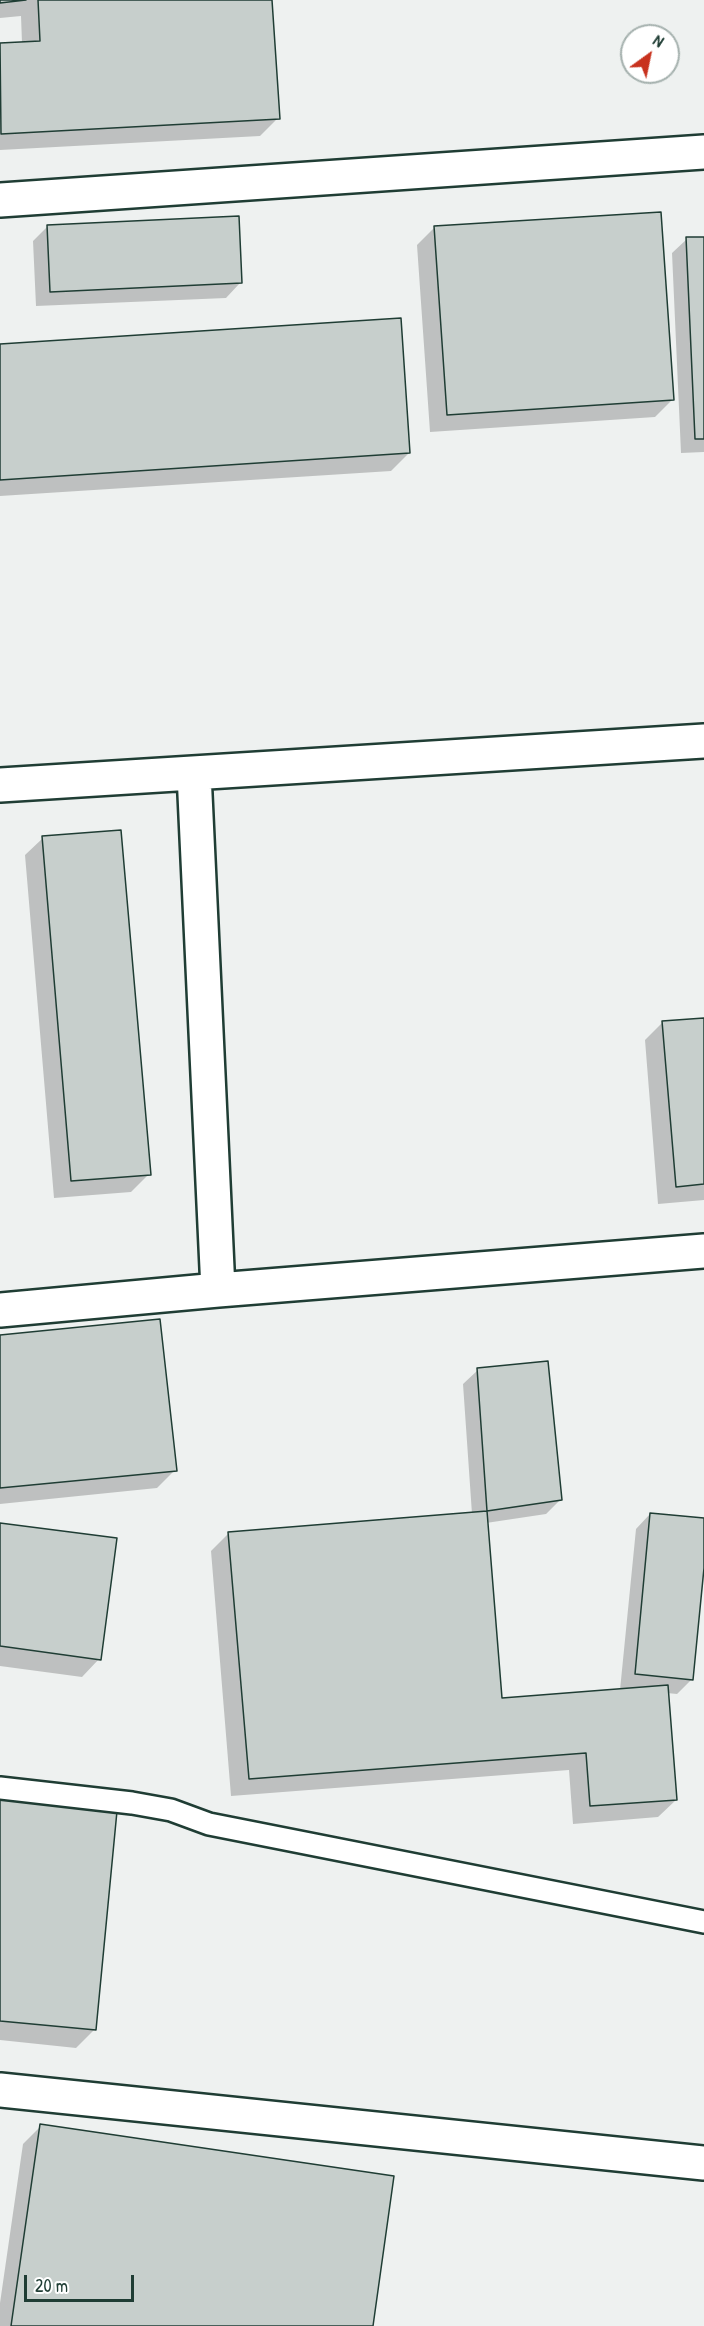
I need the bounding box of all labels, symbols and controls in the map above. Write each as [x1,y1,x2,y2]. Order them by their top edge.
north arrow [620,24,680,84]
text: N [649,29,668,52]
scale bar [27,2263,136,2301]
text: 20 m [35,2273,68,2298]

